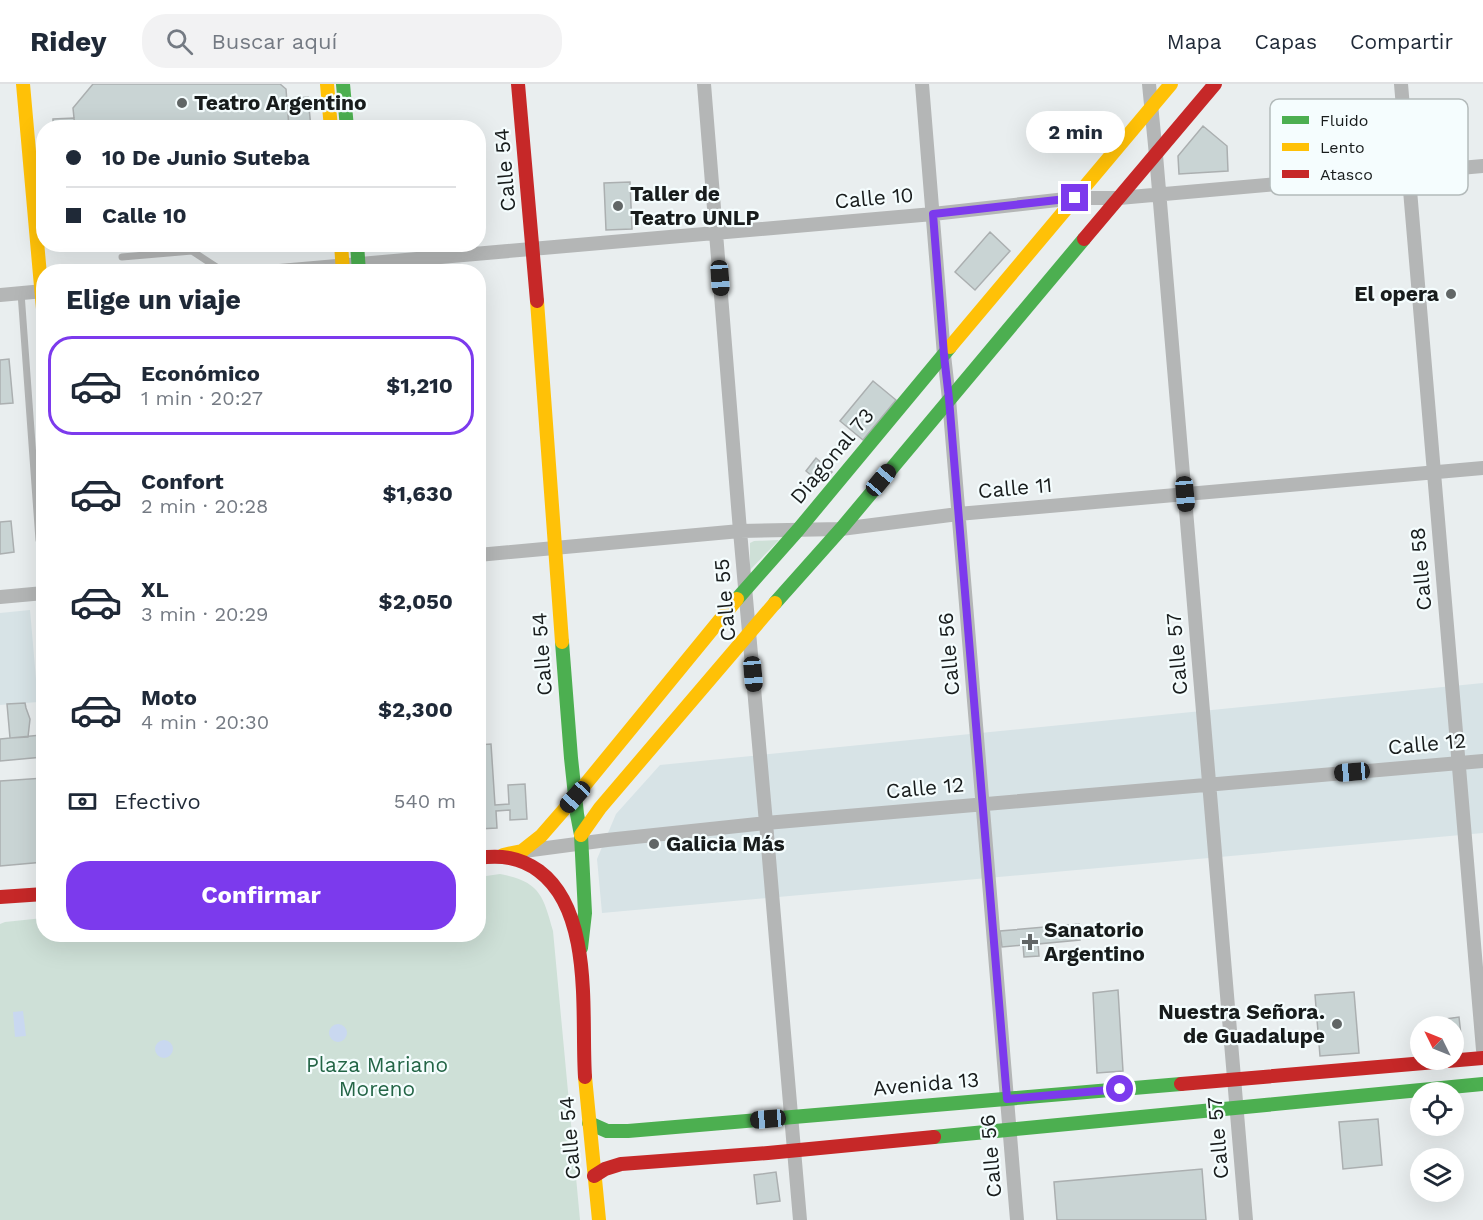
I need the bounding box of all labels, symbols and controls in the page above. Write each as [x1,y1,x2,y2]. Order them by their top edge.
search box [142,14,562,68]
text: Ridey [30,25,106,58]
icon: search [163,25,196,58]
text: Buscar aquí [211,29,337,54]
text: Mapa [1167,29,1222,54]
text: Capas [1255,29,1317,54]
text: Compartir [1350,29,1453,54]
place label: Teatro Argentino [194,90,367,115]
marker: Teatro Argentino [175,96,189,110]
legend [1270,99,1468,195]
callout: 2 min [1026,111,1124,153]
text: Fluido [1320,111,1368,130]
text: 2 min [1048,120,1103,144]
street label: Calle 54 [488,127,521,213]
text: Lento [1320,138,1365,157]
text: 10 De Junio Suteba [102,145,310,170]
text: Atasco [1320,165,1373,184]
place label: Taller de Teatro UNLP [630,181,759,230]
street label: Calle 10 [833,182,915,213]
route end [1061,184,1088,211]
marker: Taller de Teatro UNLP [611,199,625,213]
text: Calle 10 [102,203,187,228]
car [710,259,730,297]
place label: El opera [1354,281,1440,306]
text: Elige un viaje [66,284,241,316]
marker: El opera [1444,287,1458,301]
icon: car [69,359,123,413]
text: Económico [141,361,260,386]
text: $1,210 [386,373,453,398]
text: 1 min · 20:27 [141,386,263,410]
street label: Diagonal 73 [784,403,879,509]
car [863,460,899,500]
icon: car [69,467,123,521]
text: Confort [141,469,224,494]
street label: Calle 11 [977,472,1053,503]
car [1174,475,1196,513]
text: $1,630 [382,481,453,506]
text: 2 min · 20:28 [141,494,268,518]
street label: Calle 58 [1404,526,1437,612]
street label: Calle 55 [708,558,741,642]
icon: car [69,575,123,629]
text: XL [141,577,169,602]
text: $2,050 [379,589,453,614]
text: 3 min · 20:29 [141,602,268,626]
street label: Calle 56 [932,611,965,697]
street label: Calle 54 [526,612,557,697]
street label: Calle 57 [1160,612,1193,696]
car [742,655,764,693]
icon: car [69,683,123,737]
text: Moto [141,685,197,710]
text: $2,300 [378,697,453,722]
text: 4 min · 20:30 [141,710,269,734]
street label: Calle 12 [1387,728,1467,759]
car [1333,761,1371,783]
street label: Calle 12 [885,772,965,803]
car [556,778,594,816]
icon: cash [66,785,99,818]
text: Efectivo [114,789,201,814]
text: 540 m [394,789,456,813]
place label: Galicia Más [666,831,785,856]
marker: Galicia Más [647,837,661,851]
button: Confirmar [66,861,456,930]
place label: Sanatorio Argentino [1044,917,1145,966]
marker: Sanatorio Argentino [1021,933,1039,951]
place label: Nuestra Señora. de Guadalupe [1158,999,1325,1048]
north arrow [1410,1016,1464,1070]
map controls [1410,1016,1464,1202]
marker: Nuestra Señora. de Guadalupe [1330,1017,1344,1031]
park label: Plaza Mariano Moreno [306,1052,448,1101]
street label: Avenida 13 [872,1066,980,1101]
route start [1106,1075,1133,1102]
button: locate [1410,1082,1464,1136]
street label: Calle 54 [553,1095,586,1181]
street label: Calle 57 [1201,1096,1234,1180]
car [749,1108,787,1130]
street label: Calle 56 [974,1113,1007,1199]
button: layers [1410,1148,1464,1202]

